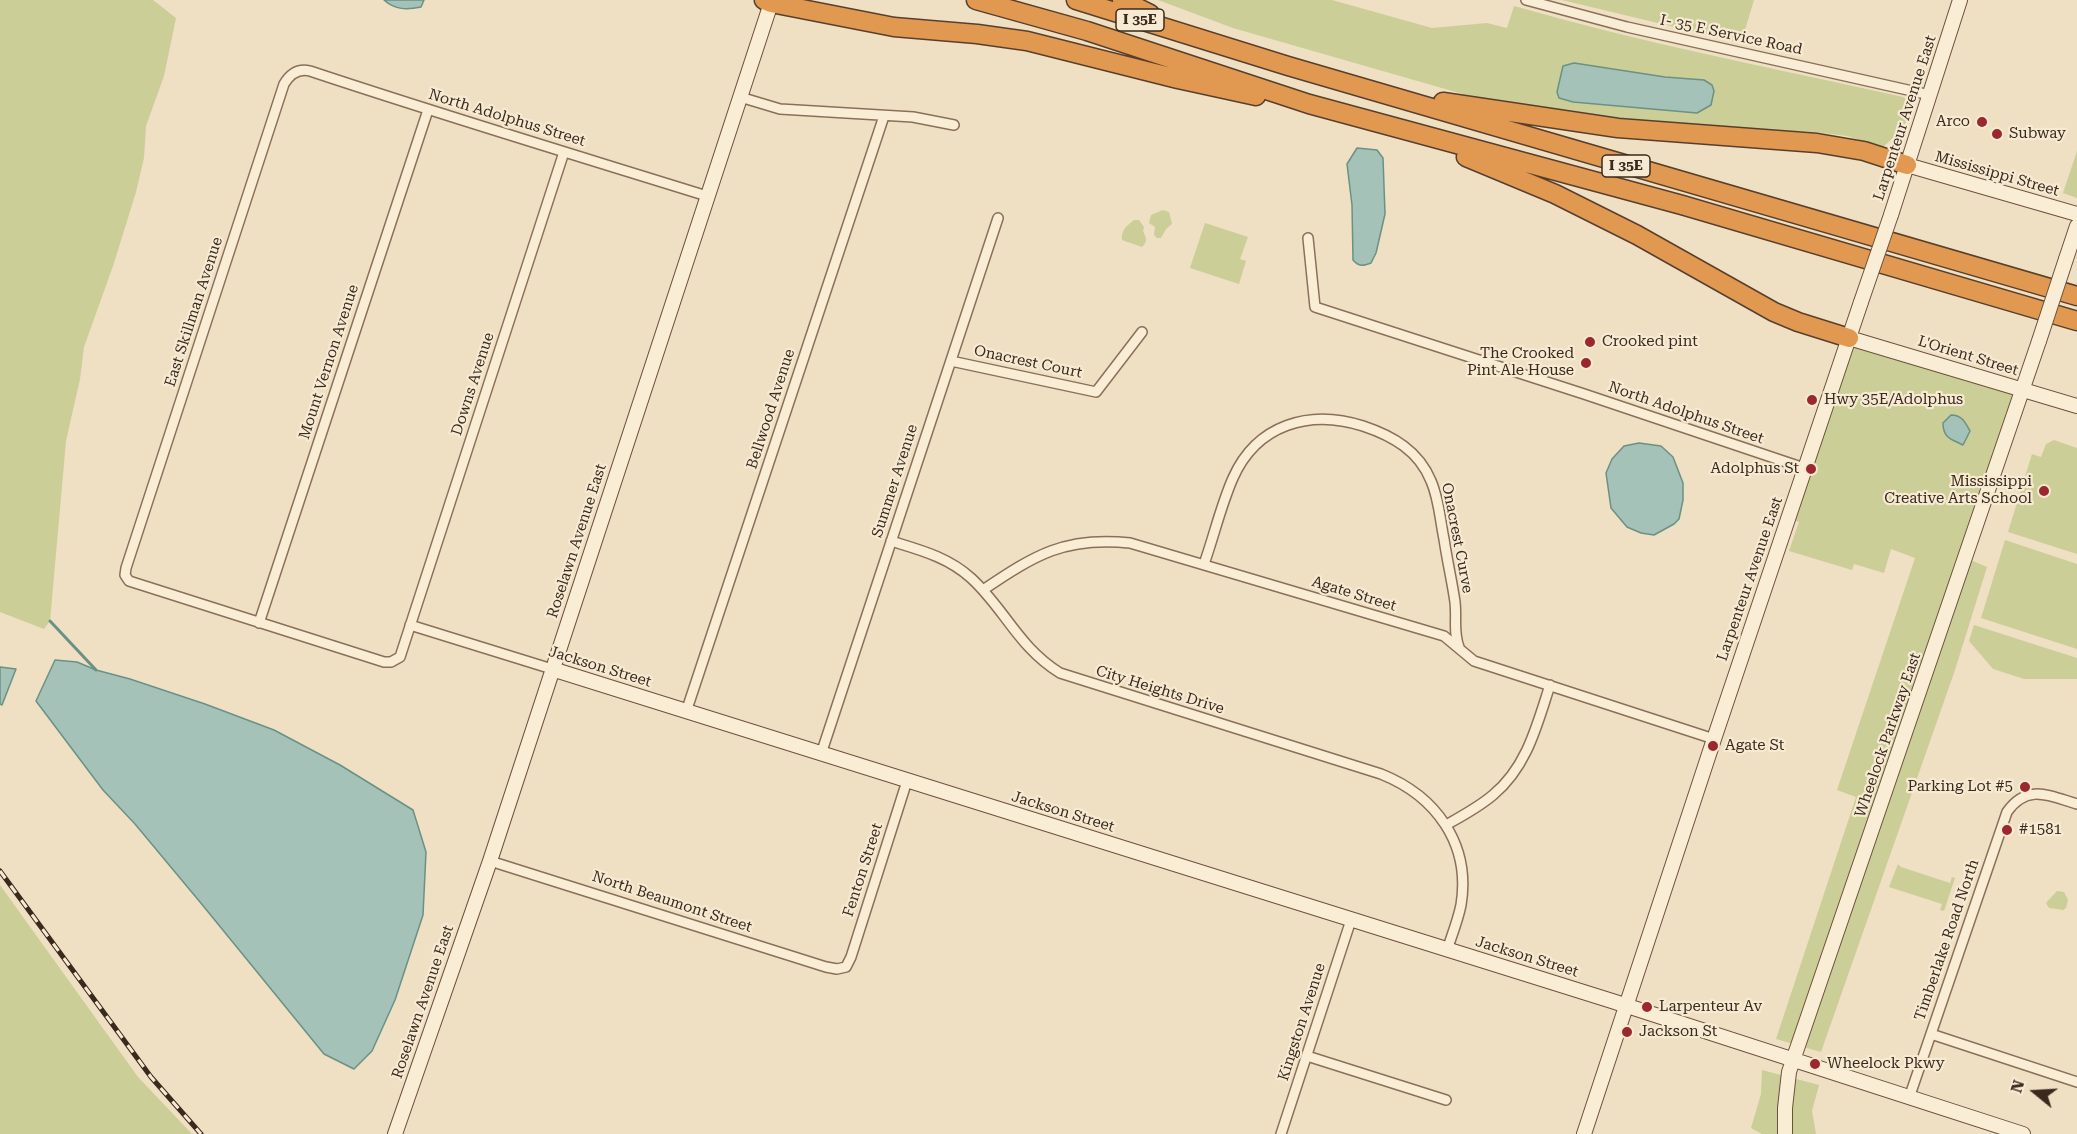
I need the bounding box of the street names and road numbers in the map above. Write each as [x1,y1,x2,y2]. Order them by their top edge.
road number: I 35E [1116,9,1164,31]
street label: I- 35 E Service Road [1658,11,1804,59]
street label: Larpenteur Avenue East [1870,33,1940,203]
street label: North Adolphus Street [426,86,588,150]
street label: Mississippi Street [1933,148,2061,200]
road number: I 35E [1602,155,1650,177]
street label: East Skillman Avenue [161,235,227,389]
street label: Mount Vernon Avenue [295,282,363,442]
street label: Downs Avenue [448,330,498,438]
street label: L'Orient Street [1916,332,2020,380]
street label: Onacrest Court [972,342,1084,382]
street label: Bellwood Avenue [743,347,799,471]
street label: North Adolphus Street [1606,378,1766,448]
street label: Summer Avenue [868,422,922,540]
street label: Roselawn Avenue East [544,462,610,620]
street label: Onacrest Curve [1437,481,1477,595]
street label: Larpenteur Avenue East [1713,494,1787,664]
street label: Agate Street [1310,573,1398,615]
street label: Jackson Street [546,643,654,691]
street label: Wheelock Parkway East [1851,650,1925,820]
street label: City Heights Drive [1094,662,1226,718]
street label: Jackson Street [1009,788,1117,836]
street label: Fenton Street [839,821,887,919]
street label: Timberlake Road North [1911,857,1983,1023]
street label: North Beaumont Street [590,868,754,936]
street label: Roselawn Avenue East [388,923,458,1081]
street label: Jackson Street [1473,933,1581,981]
street label: Kingston Avenue [1274,961,1330,1083]

